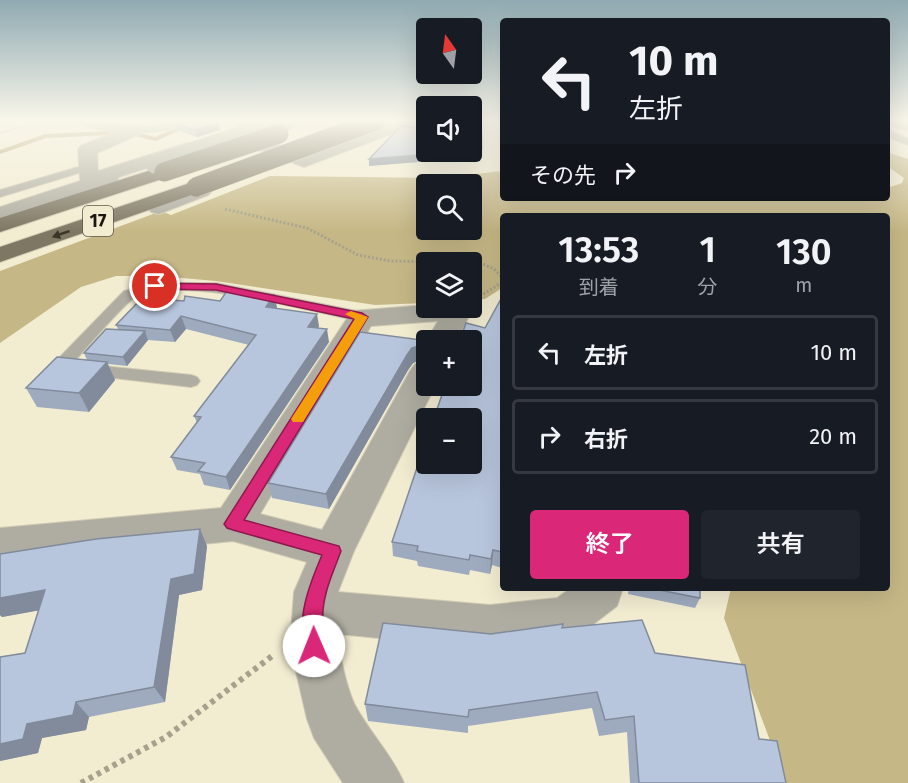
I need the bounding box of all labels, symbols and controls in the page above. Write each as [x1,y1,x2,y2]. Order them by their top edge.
north arrow [416,18,482,84]
map controls [416,18,482,474]
text: 10 m [629,36,719,86]
icon: left [530,42,608,120]
text: 左折 [629,93,683,125]
button: sound [416,96,482,162]
icon: right [608,156,641,189]
text: その先 [530,162,596,189]
button: search [416,174,482,240]
road number: 17 [83,206,113,236]
text: 13:53 [558,228,639,272]
text: 1 [699,228,716,272]
one-way arrow [52,229,70,239]
text: 130 [776,230,832,274]
button: layers [416,252,482,318]
pin [129,260,180,311]
icon: arrive [138,269,171,302]
text: m [795,273,812,297]
text: 到着 [579,275,619,299]
text: 分 [698,275,718,299]
button: + [416,330,482,396]
icon: left [533,336,566,369]
text: 10 m [811,339,857,366]
text: 左折 [584,342,628,369]
button: − [416,408,482,474]
icon: right [533,420,566,453]
text: 20 m [809,423,857,450]
text: 右折 [584,426,628,453]
button: 終了 [530,510,689,579]
button: 共有 [701,510,860,579]
position arrow [282,614,346,678]

